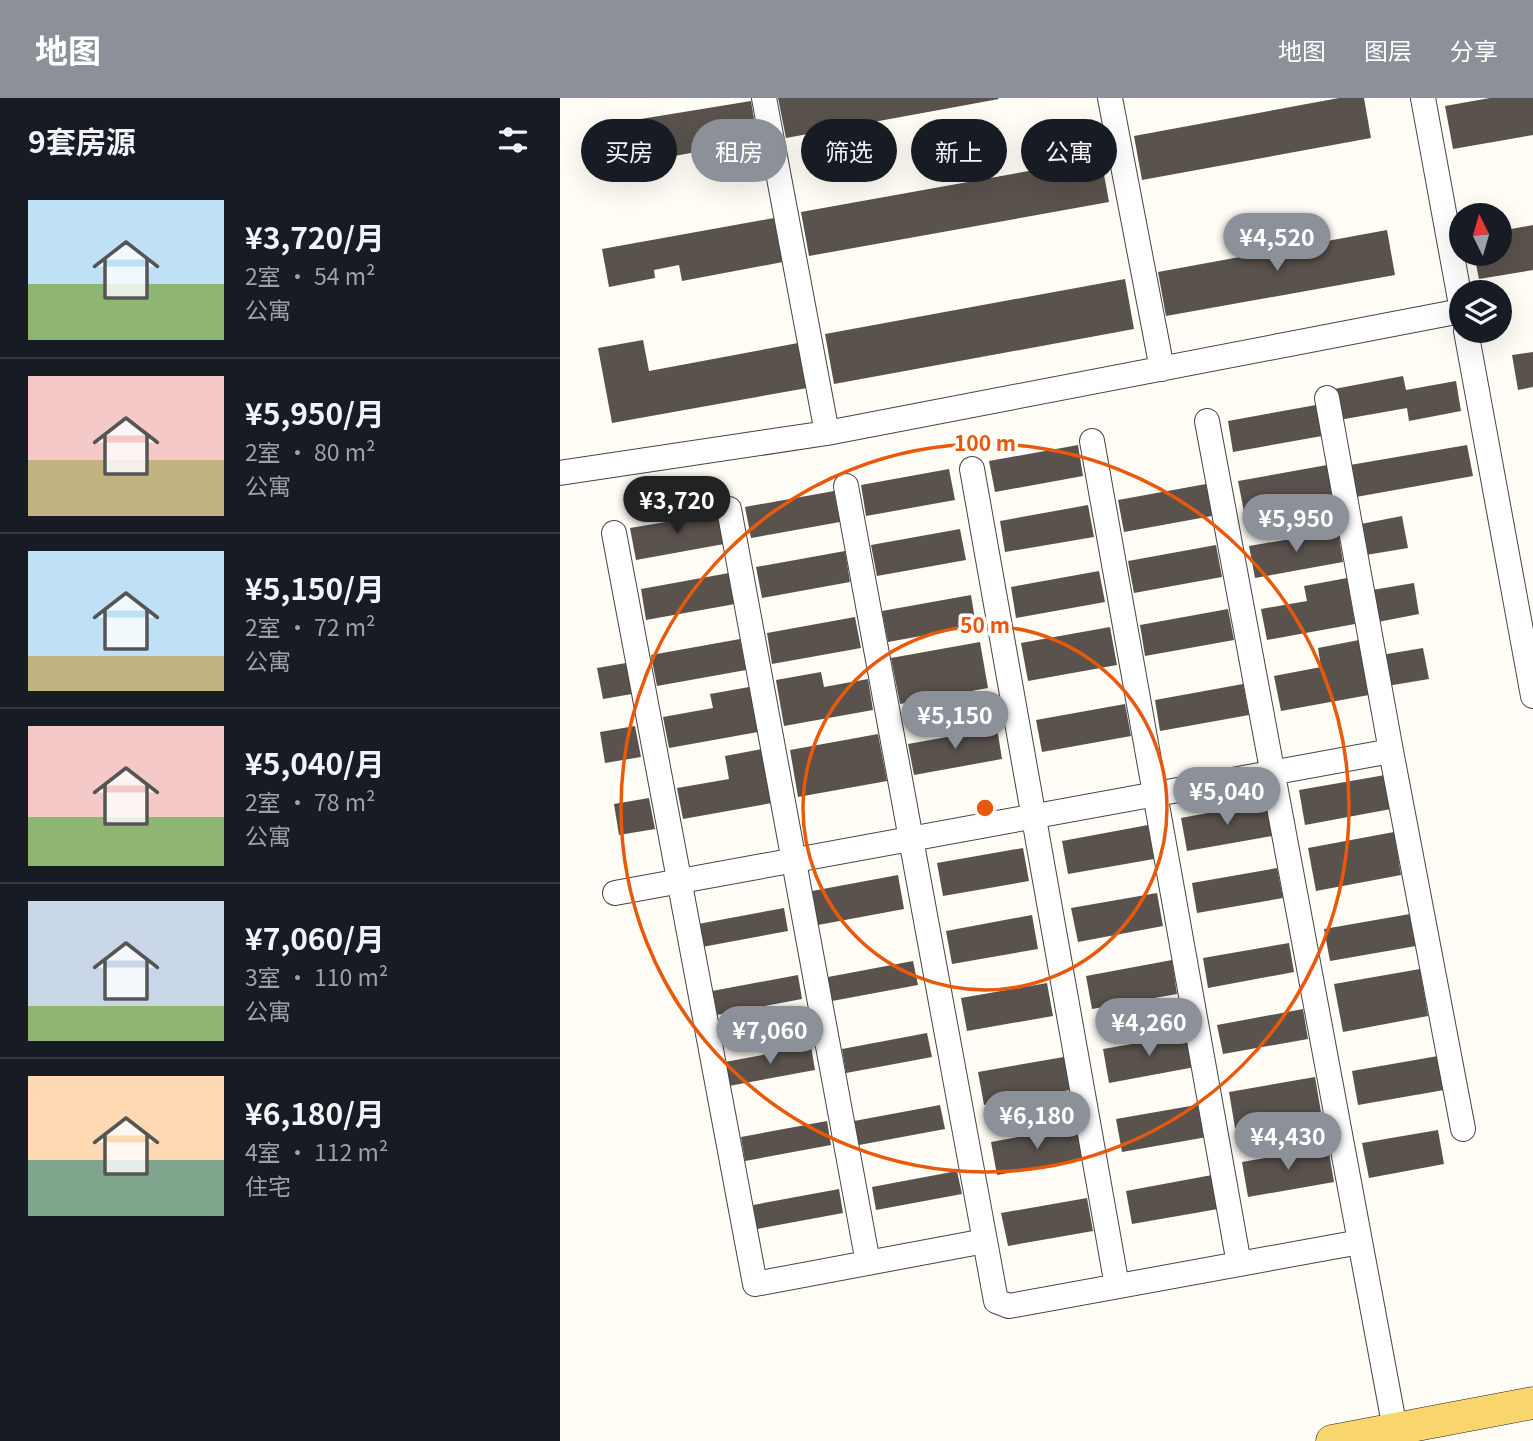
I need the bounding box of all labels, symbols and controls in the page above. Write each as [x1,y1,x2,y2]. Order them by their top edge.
text: 地图 [35,25,101,73]
text: 地图 [1278,32,1326,67]
text: 图层 [1364,32,1412,67]
text: 分享 [1450,32,1498,67]
text: 9套房源 [28,118,136,162]
chip: 买房 [581,119,677,182]
chip: 租房 [691,119,787,182]
chip: 筛选 [801,119,897,182]
chip: 新上 [911,119,1007,182]
chip: 公寓 [1021,119,1117,182]
icon: filters [494,121,532,159]
north arrow [1449,203,1512,266]
map controls [1449,203,1512,343]
text: ¥3,720/月 [245,214,385,258]
pin: ¥4,520 [1220,214,1334,273]
text: ¥4,520 [1239,219,1315,253]
icon: home [84,228,168,312]
text: 2室 · 54 m² [245,258,376,292]
button: layers [1449,280,1512,343]
text: 公寓 [245,292,291,326]
text: ¥5,950/月 [245,390,385,434]
icon: home [84,404,168,488]
text: 100 m [954,427,1016,457]
text: 2室 · 80 m² [245,434,376,468]
text: 公寓 [245,468,291,502]
pin: ¥3,720 [620,476,734,536]
text: ¥3,720 [639,482,715,516]
pin: ¥5,950 [1239,494,1353,554]
text: ¥5,950 [1258,500,1334,534]
text: ¥5,150/月 [245,565,385,609]
icon: home [84,579,168,663]
text: 2室 · 72 m² [245,609,376,643]
text: 50 m [960,609,1010,639]
text: 公寓 [245,643,291,677]
pin: ¥5,150 [898,692,1012,751]
text: ¥5,150 [917,697,993,731]
text: ¥5,040/月 [245,740,385,784]
icon: home [84,754,168,838]
pin: ¥5,040 [1170,768,1284,827]
text: ¥5,040 [1189,773,1265,807]
text: 2室 · 78 m² [245,784,376,818]
centre of rings [973,796,997,820]
text: 公寓 [245,818,291,852]
text: ¥7,060/月 [245,915,385,959]
icon: home [84,929,168,1013]
text: 3室 · 110 m² [245,959,388,993]
text: 公寓 [245,993,291,1027]
pin: ¥4,260 [1092,998,1206,1058]
text: ¥4,260 [1111,1004,1187,1038]
pin: ¥7,060 [713,1006,827,1066]
text: ¥7,060 [732,1012,808,1046]
text: ¥6,180/月 [245,1090,385,1134]
pin: ¥6,180 [980,1091,1094,1151]
text: ¥6,180 [999,1097,1075,1131]
icon: home [84,1104,168,1188]
pin: ¥4,430 [1231,1112,1345,1172]
text: ¥4,430 [1250,1118,1326,1152]
text: 4室 · 112 m² [245,1134,388,1168]
text: 住宅 [245,1168,291,1202]

